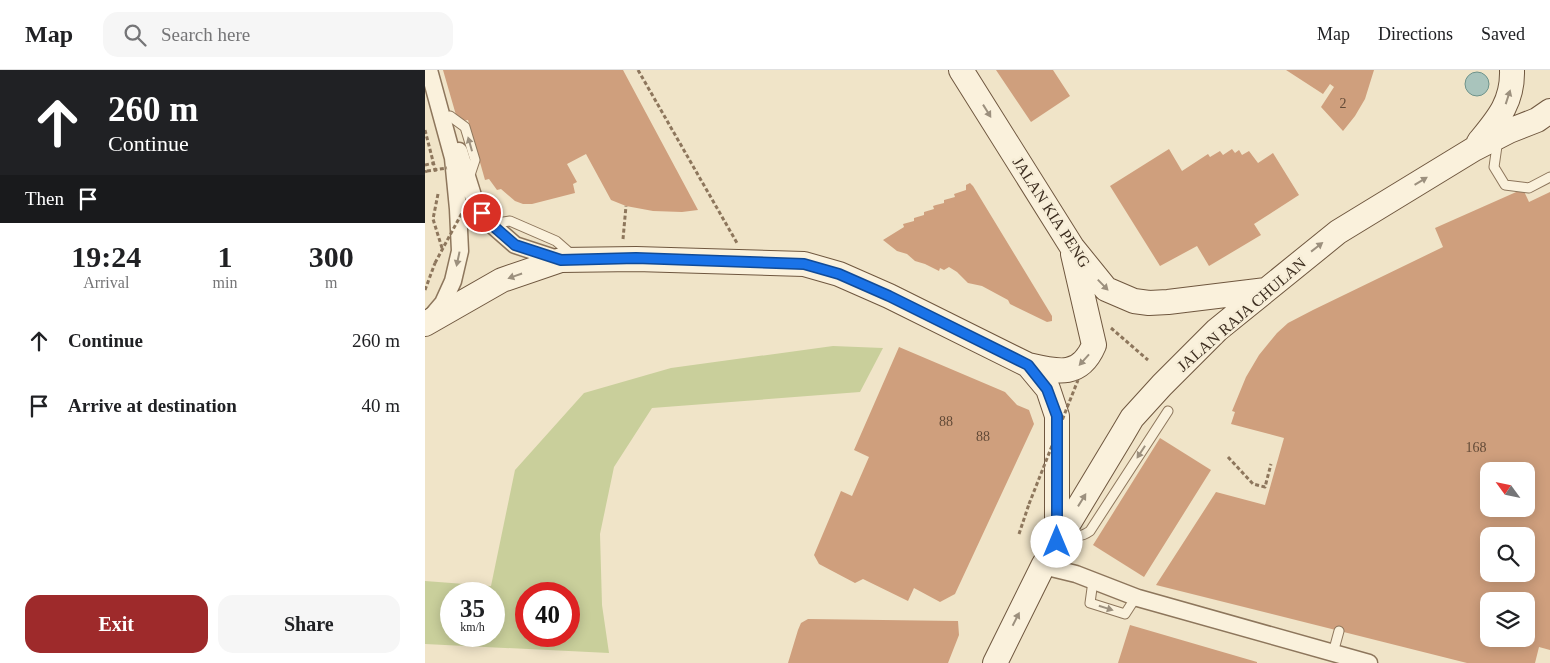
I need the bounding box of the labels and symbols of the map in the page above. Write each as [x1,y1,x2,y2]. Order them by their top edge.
one-way arrow [1505,90,1512,105]
house number: 2 [1340,96,1347,111]
one-way arrow [982,105,992,118]
one-way arrow [466,137,474,152]
street label: JALAN KIA PENG [1010,154,1094,271]
one-way arrow [1415,176,1428,185]
pin [461,192,503,234]
one-way arrow [1310,242,1323,253]
one-way arrow [454,251,462,267]
street label: JALAN RAJA CHULAN [1174,254,1309,375]
one-way arrow [507,273,522,280]
one-way arrow [1097,278,1109,290]
one-way arrow [1078,354,1090,366]
house number: 88 [939,414,953,429]
house number: 88 [976,429,990,444]
house number: 168 [1466,440,1487,455]
one-way arrow [1136,445,1146,459]
north arrow [1480,462,1535,518]
one-way arrow [1078,494,1087,507]
position arrow [1030,515,1082,567]
speed limit sign: 40 [515,582,580,647]
one-way arrow [1099,605,1114,613]
one-way arrow [1012,612,1020,626]

